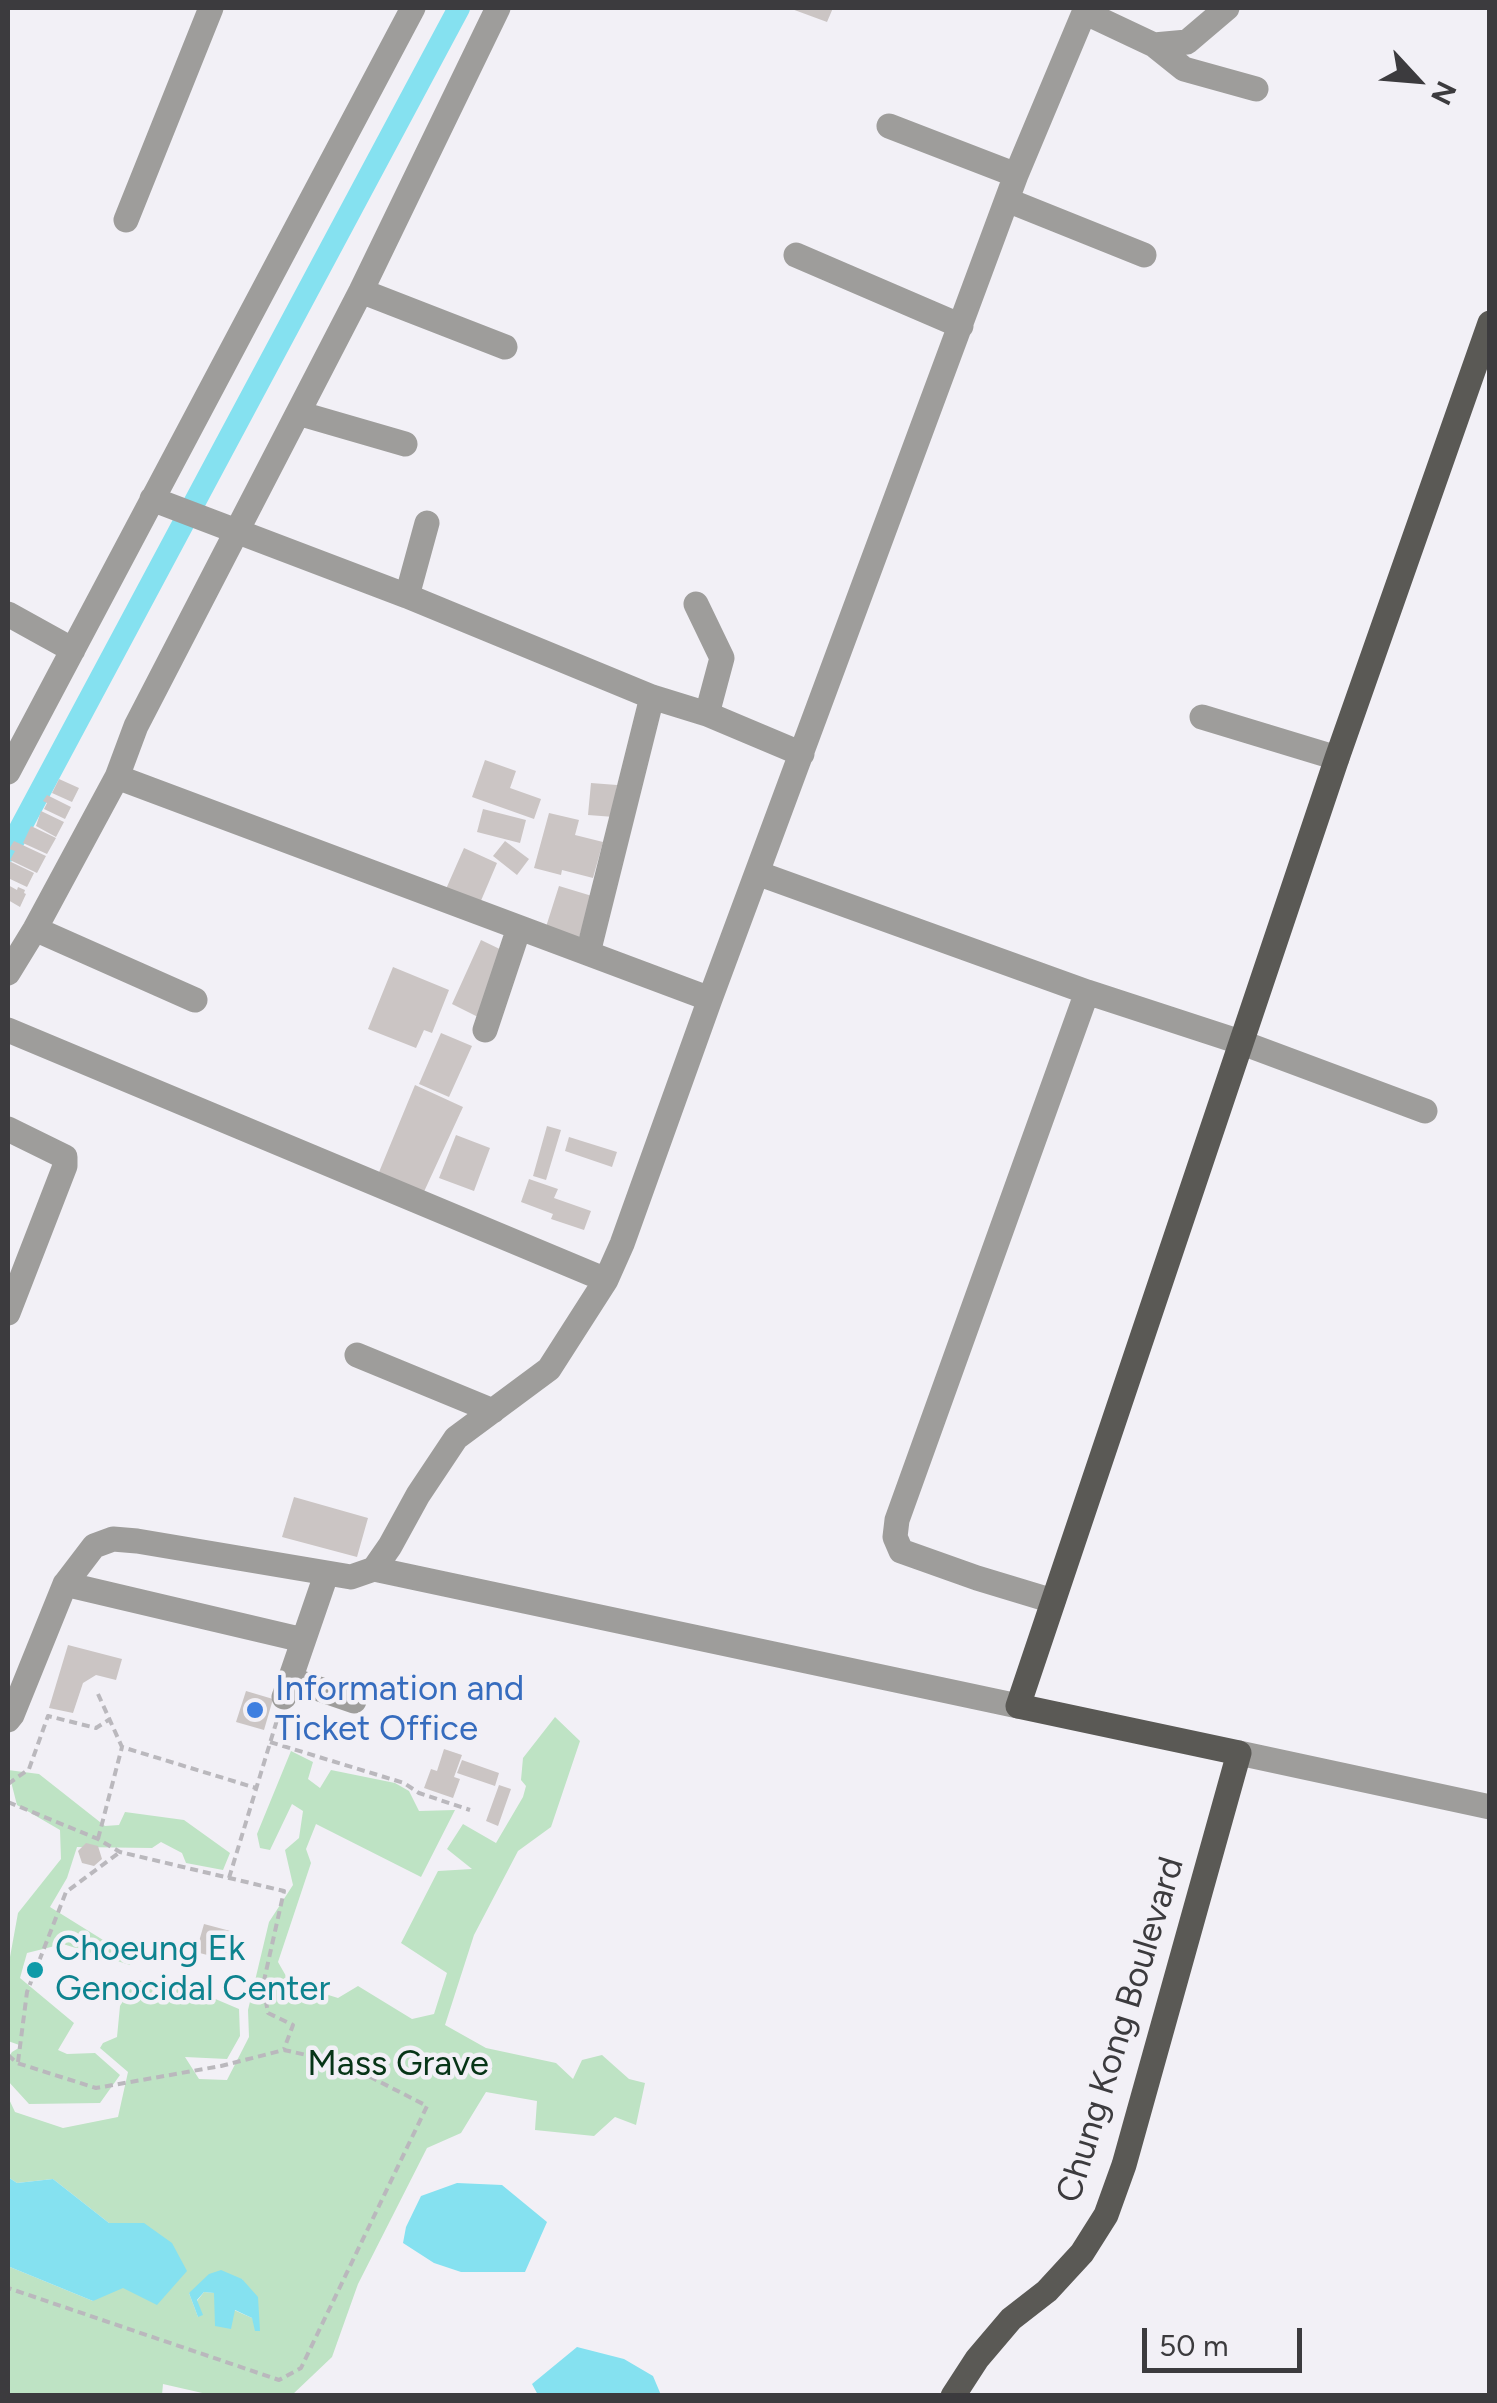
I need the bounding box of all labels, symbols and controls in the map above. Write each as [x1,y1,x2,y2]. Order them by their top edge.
north arrow [1367,30,1467,130]
text: N [1424,76,1464,110]
place label: Information and Ticket Office [275,1669,524,1751]
marker: Information and Ticket Office [244,1699,266,1721]
street label: Chung Kong Boulevard [1048,1852,1194,2208]
place label: Choeung Ek Genocidal Center [55,1929,330,2011]
marker: Choeung Ek Genocidal Center [24,1959,46,1981]
park label: Mass Grave [307,2044,489,2086]
scale bar [1147,2308,1307,2370]
text: 50 m [1159,2327,1228,2364]

